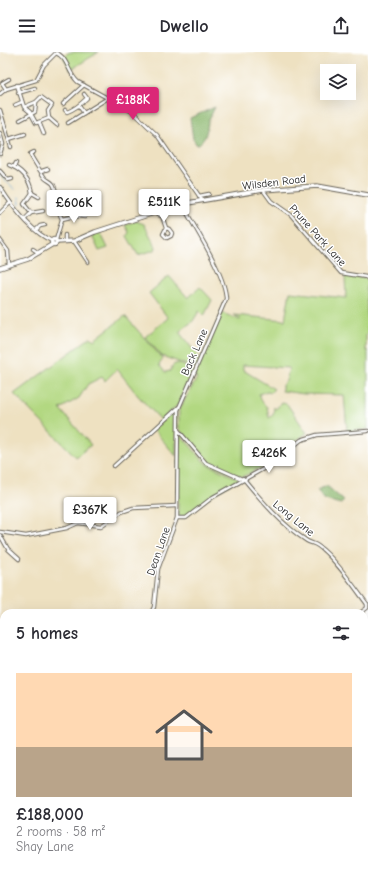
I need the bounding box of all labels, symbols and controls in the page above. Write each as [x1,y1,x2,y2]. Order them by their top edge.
icon: menu [16,15,38,37]
icon: share [330,15,352,37]
text: Dwello [159,16,209,37]
map controls [320,64,356,100]
button: layers [320,64,356,100]
pin: £188K [105,87,161,121]
text: £188K [116,92,150,107]
street label: Wilsden Road [242,172,307,193]
pin: £511K [136,189,192,223]
pin: £606K [46,190,102,224]
text: £511K [148,194,181,209]
text: £606K [56,195,92,210]
street label: Prune Park Lane [286,202,349,269]
street label: Back Lane [178,327,211,377]
pin: £426K [241,440,297,474]
text: £426K [251,445,287,460]
pin: £367K [62,497,118,531]
street label: Long Lane [270,498,317,539]
text: £367K [73,502,107,517]
street label: Dean Lane [144,525,173,577]
icon: filters [330,622,352,644]
text: 5 homes [16,624,78,643]
icon: home [148,699,220,771]
text: £188,000 [16,805,84,824]
text: 2 rooms · 58 m² [16,824,105,839]
text: Shay Lane [16,839,74,854]

